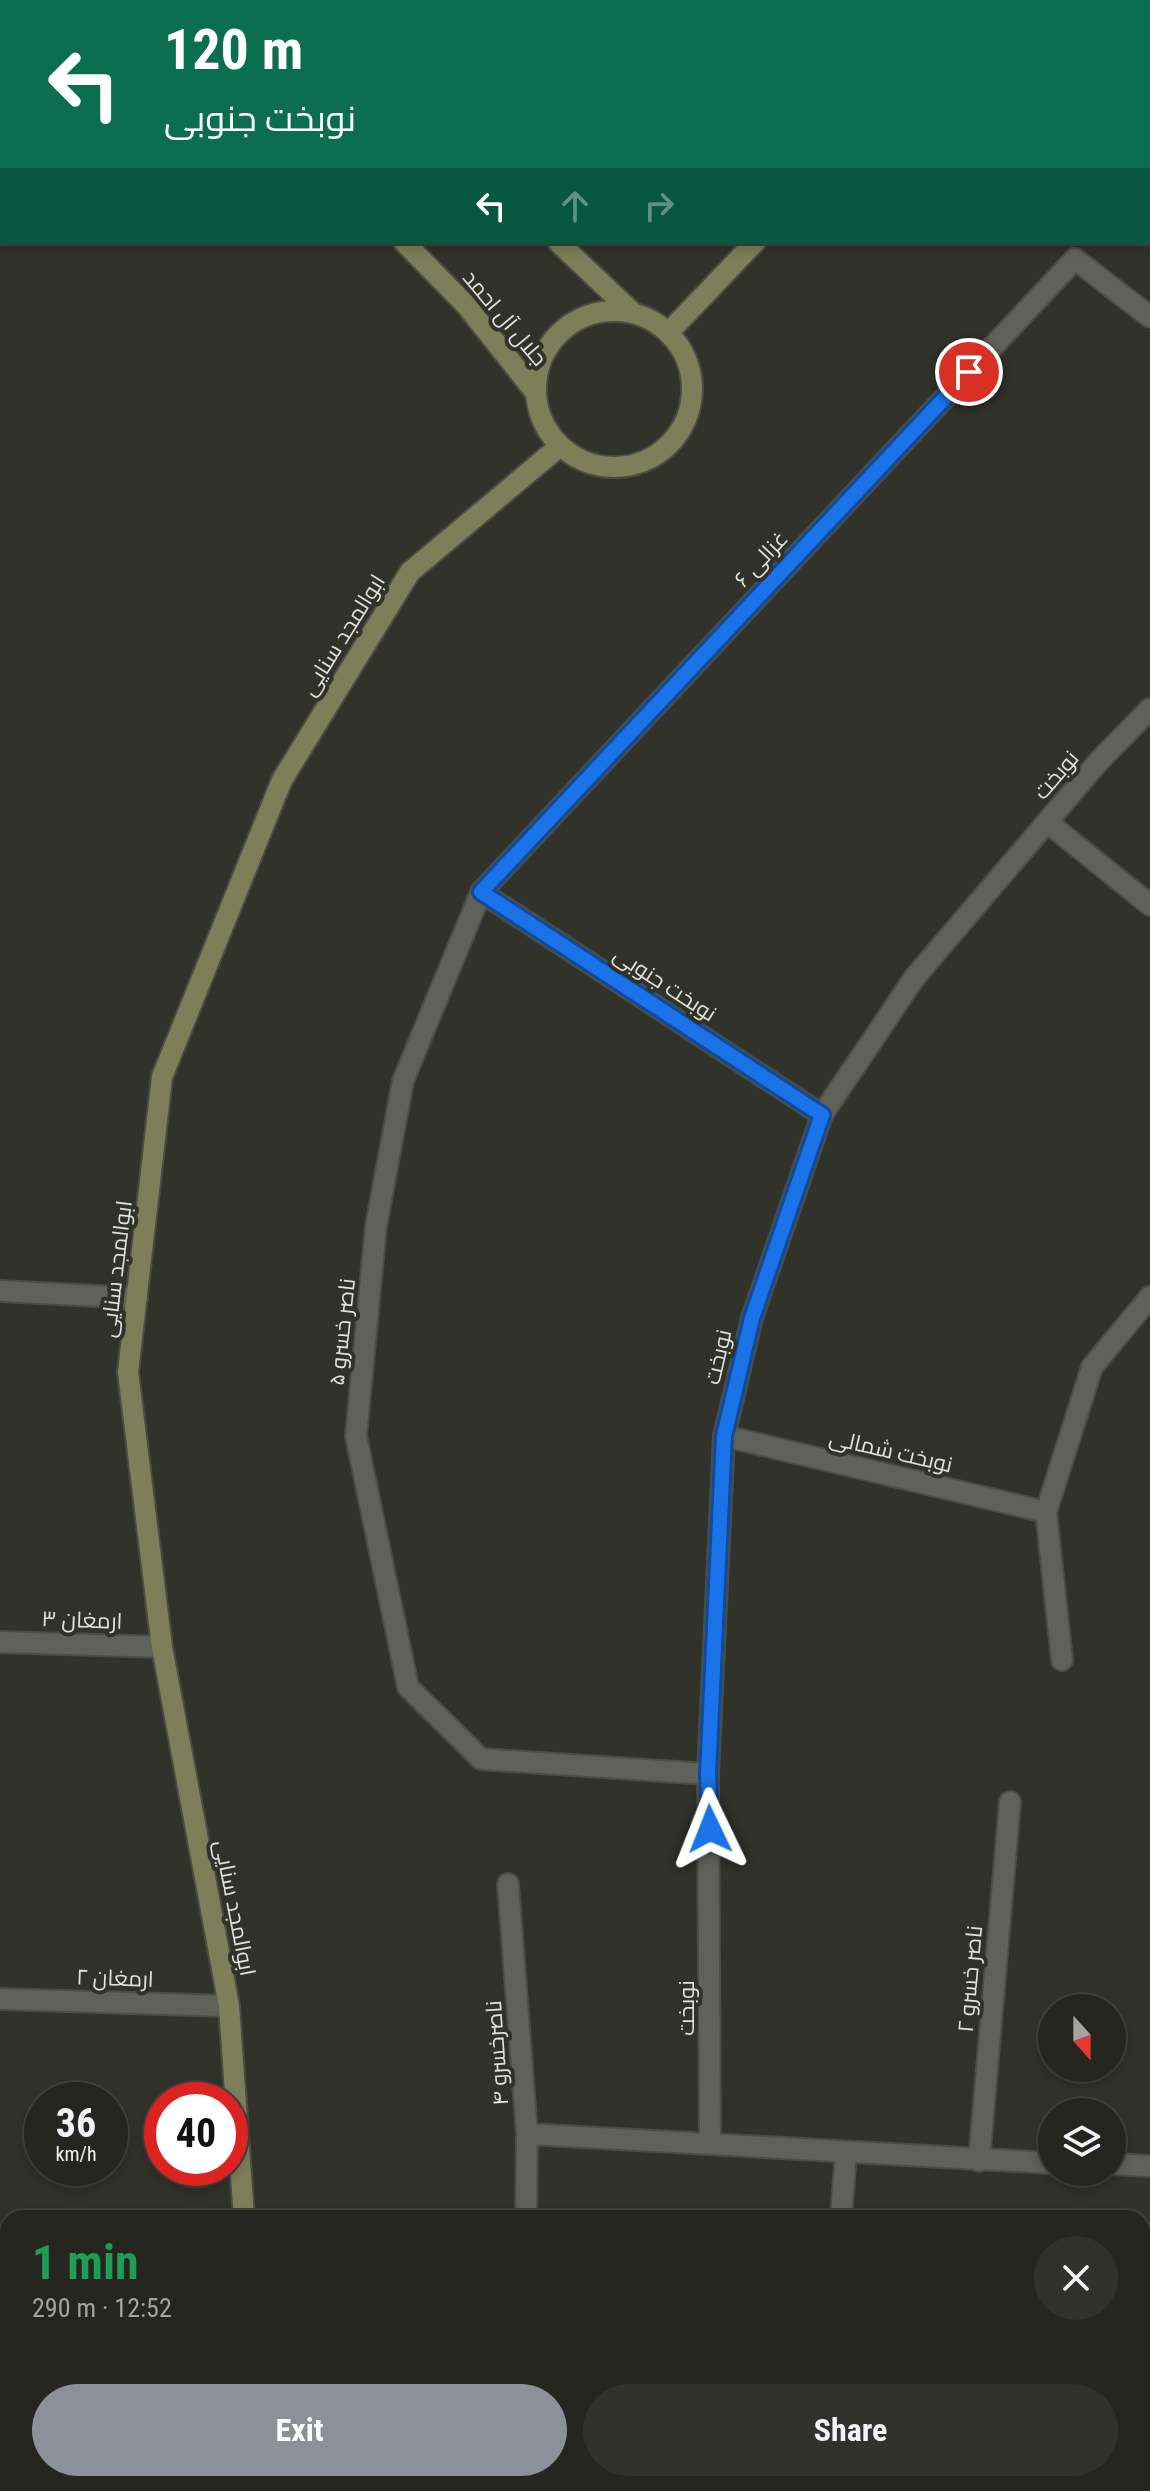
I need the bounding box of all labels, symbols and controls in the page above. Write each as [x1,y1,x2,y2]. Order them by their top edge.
text: 120 m [164,17,303,83]
icon: left [32,32,136,136]
text: نوبخت جنوبی [164,98,356,140]
icon: left [469,184,513,228]
icon: ahead [553,184,597,228]
icon: right [637,184,681,228]
street label: جلال آل احمد [458,265,552,371]
pin [935,338,1003,406]
icon: arrive [947,350,991,394]
street label: غزالی ۶ [729,526,794,593]
street label: ابوالمجد سنایی [296,570,391,701]
street label: نوبخت [1028,746,1084,804]
street label: نوبخت جنوبی [608,942,721,1027]
street label: ابوالمجد سنایی [95,1199,138,1339]
street label: ناصر خسرو ۵ [324,1277,360,1387]
street label: نوبخت [700,1327,736,1387]
street label: نوبخت شمالی [827,1425,955,1478]
street label: ارمغان ۳ [41,1606,123,1634]
position arrow [668,1787,752,1871]
street label: ابوالمجد سنایی [209,1838,260,1978]
street label: ناصر خسرو ۲ [953,1924,987,2034]
street label: ارمغان ۲ [76,1964,154,1992]
street label: نوبخت [674,1980,699,2036]
north arrow [1038,1994,1126,2082]
map controls [1038,1994,1126,2186]
street label: ناصرخسرو ۴ [481,2000,513,2106]
speed limit sign: 40 [144,2082,248,2186]
button: layers [1038,2098,1126,2186]
text: 36 [56,2100,96,2147]
text: km/h [55,2142,97,2166]
text: 1 min [32,2234,139,2291]
button: close [1034,2236,1118,2320]
text: 290 m · 12:52 [32,2293,172,2323]
button: Exit [32,2384,567,2476]
button: Share [583,2384,1118,2476]

